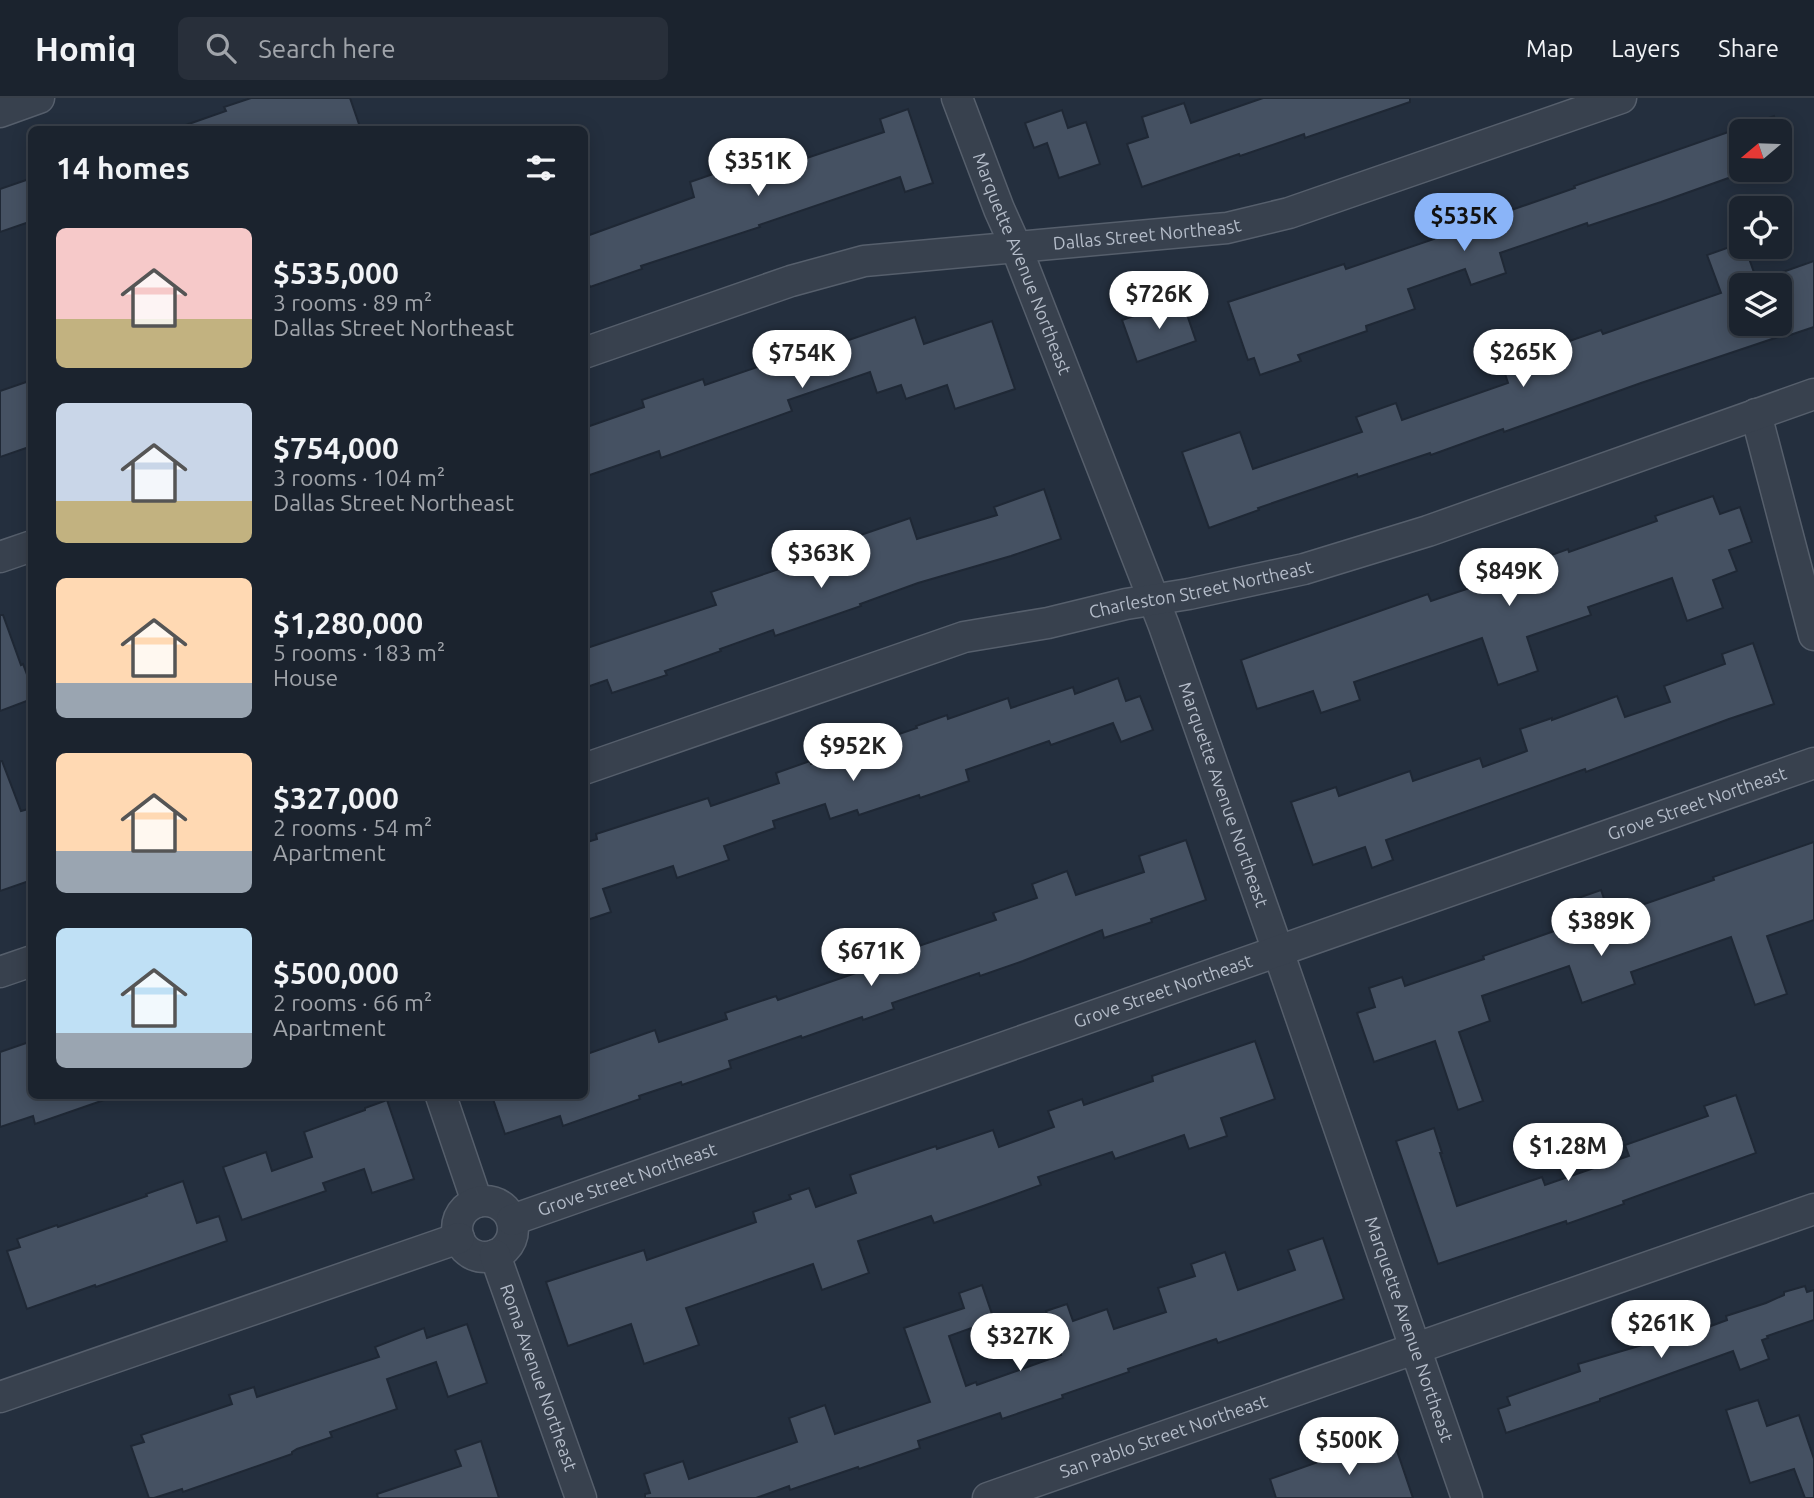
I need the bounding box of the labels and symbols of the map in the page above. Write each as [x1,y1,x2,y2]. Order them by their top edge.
north arrow [1729,119,1792,182]
pin: $351K [709,139,807,198]
street label: Marquette Avenue Northeast [970,150,1076,377]
pin: $535K [1415,194,1513,253]
street label: Dallas Street Northeast [1052,214,1243,253]
pin: $726K [1110,272,1208,331]
pin: $754K [753,330,851,390]
pin: $265K [1474,330,1572,389]
pin: $363K [772,531,870,590]
pin: $849K [1460,548,1558,608]
street label: Charleston Street Northeast [1087,556,1315,622]
street label: Marquette Avenue Northeast [1175,679,1273,910]
pin: $952K [804,724,902,783]
street label: Grove Street Northeast [1605,762,1789,844]
pin: $389K [1552,898,1650,958]
pin: $671K [822,928,920,988]
street label: Grove Street Northeast [1071,950,1255,1031]
pin: $1.28M [1511,1124,1625,1183]
street label: Grove Street Northeast [535,1138,719,1219]
street label: Marquette Avenue Northeast [1362,1214,1458,1444]
street label: Roma Avenue Northeast [497,1281,582,1473]
pin: $261K [1612,1300,1710,1360]
pin: $327K [971,1314,1069,1373]
street label: San Pablo Street Northeast [1057,1390,1270,1481]
pin: $500K [1300,1418,1398,1477]

